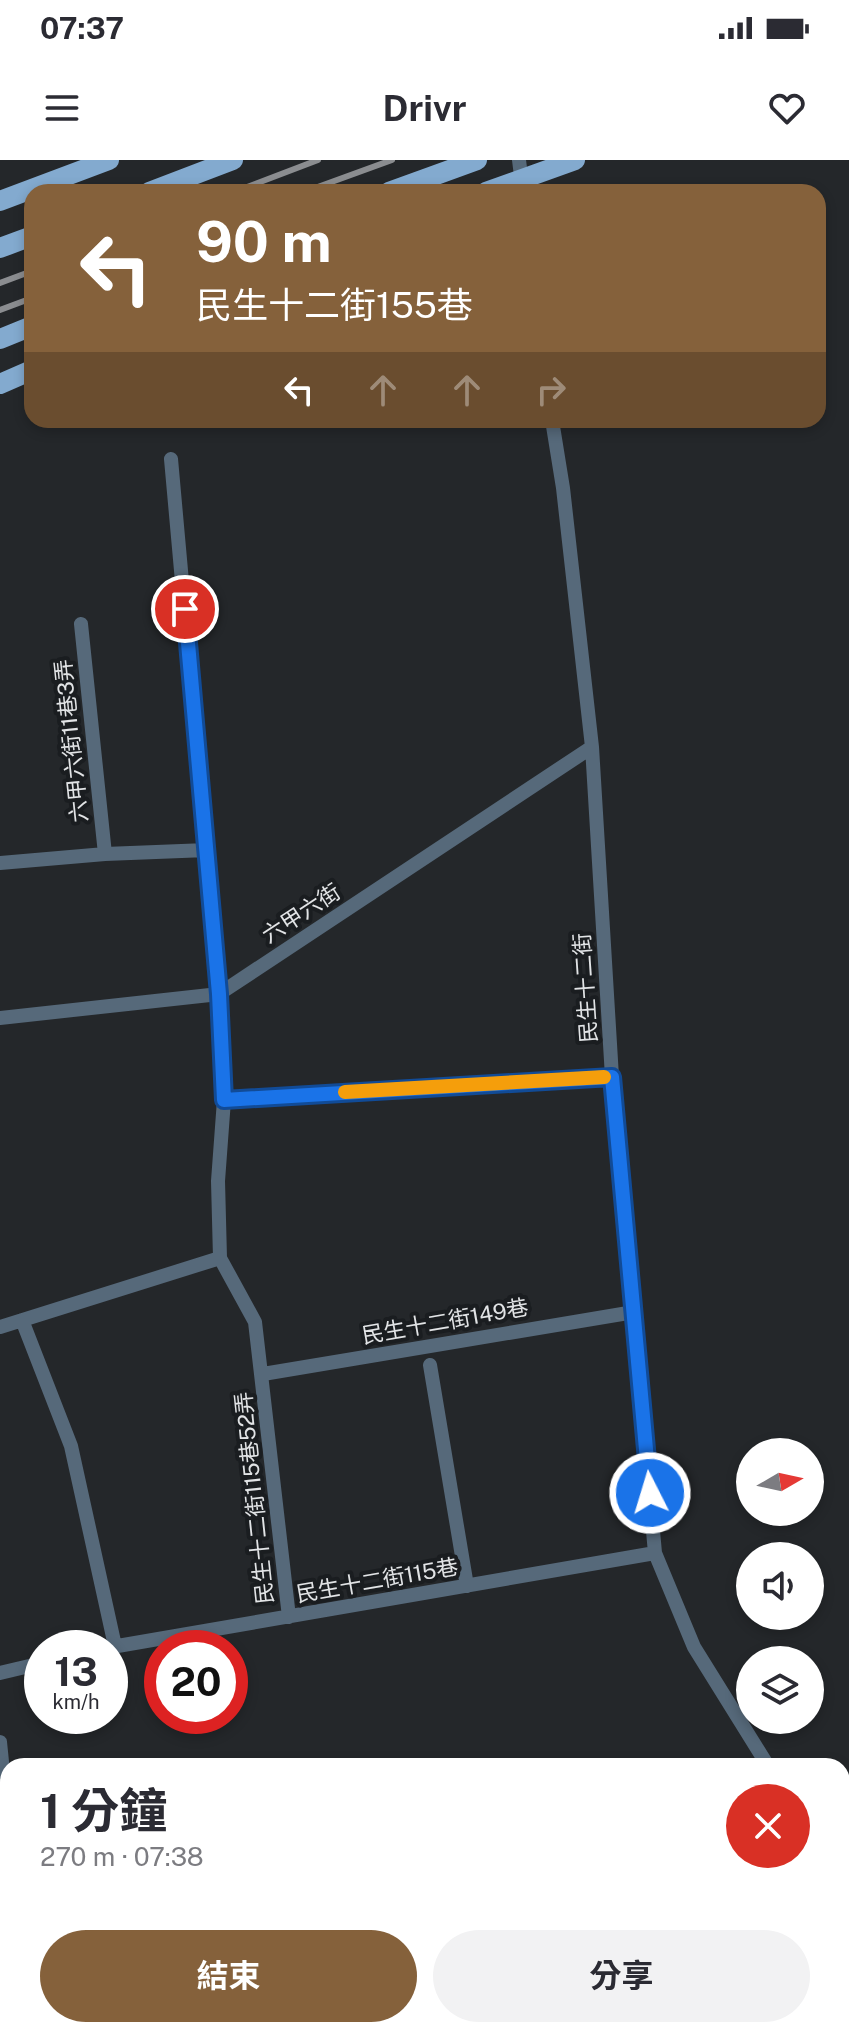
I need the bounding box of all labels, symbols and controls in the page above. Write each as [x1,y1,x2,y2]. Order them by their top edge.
text: 07:37 [40,10,124,46]
icon: menu [40,86,84,130]
icon: heart [765,86,809,130]
text: Drivr [383,87,466,129]
text: 90 m [196,209,332,275]
icon: left [64,216,168,320]
text: 民生十二街155巷 [196,284,473,326]
icon: left [277,368,321,412]
icon: ahead [361,368,405,412]
icon: ahead [445,368,489,412]
icon: right [529,368,573,412]
pin [151,575,219,643]
icon: arrive [163,587,207,631]
street label: 六甲六街11巷3弄 [50,658,92,824]
street label: 六甲六街 [257,878,345,948]
street label: 民生十二街 [568,932,602,1044]
street label: 民生十二街149巷 [360,1294,530,1348]
street label: 民生十二街115巷52弄 [230,1391,278,1605]
north arrow [736,1438,824,1526]
map controls [736,1438,824,1734]
position arrow [608,1451,692,1535]
button: sound [736,1542,824,1630]
street label: 民生十二街115巷 [294,1553,460,1607]
speed limit sign: 20 [144,1630,248,1734]
button: layers [736,1646,824,1734]
text: 13 [54,1648,98,1695]
text: km/h [52,1690,100,1714]
text: 1 分鐘 [40,1782,167,1839]
button: close [726,1784,810,1868]
text: 270 m · 07:38 [40,1841,204,1872]
button: 結束 [40,1930,417,2022]
button: 分享 [433,1930,810,2022]

